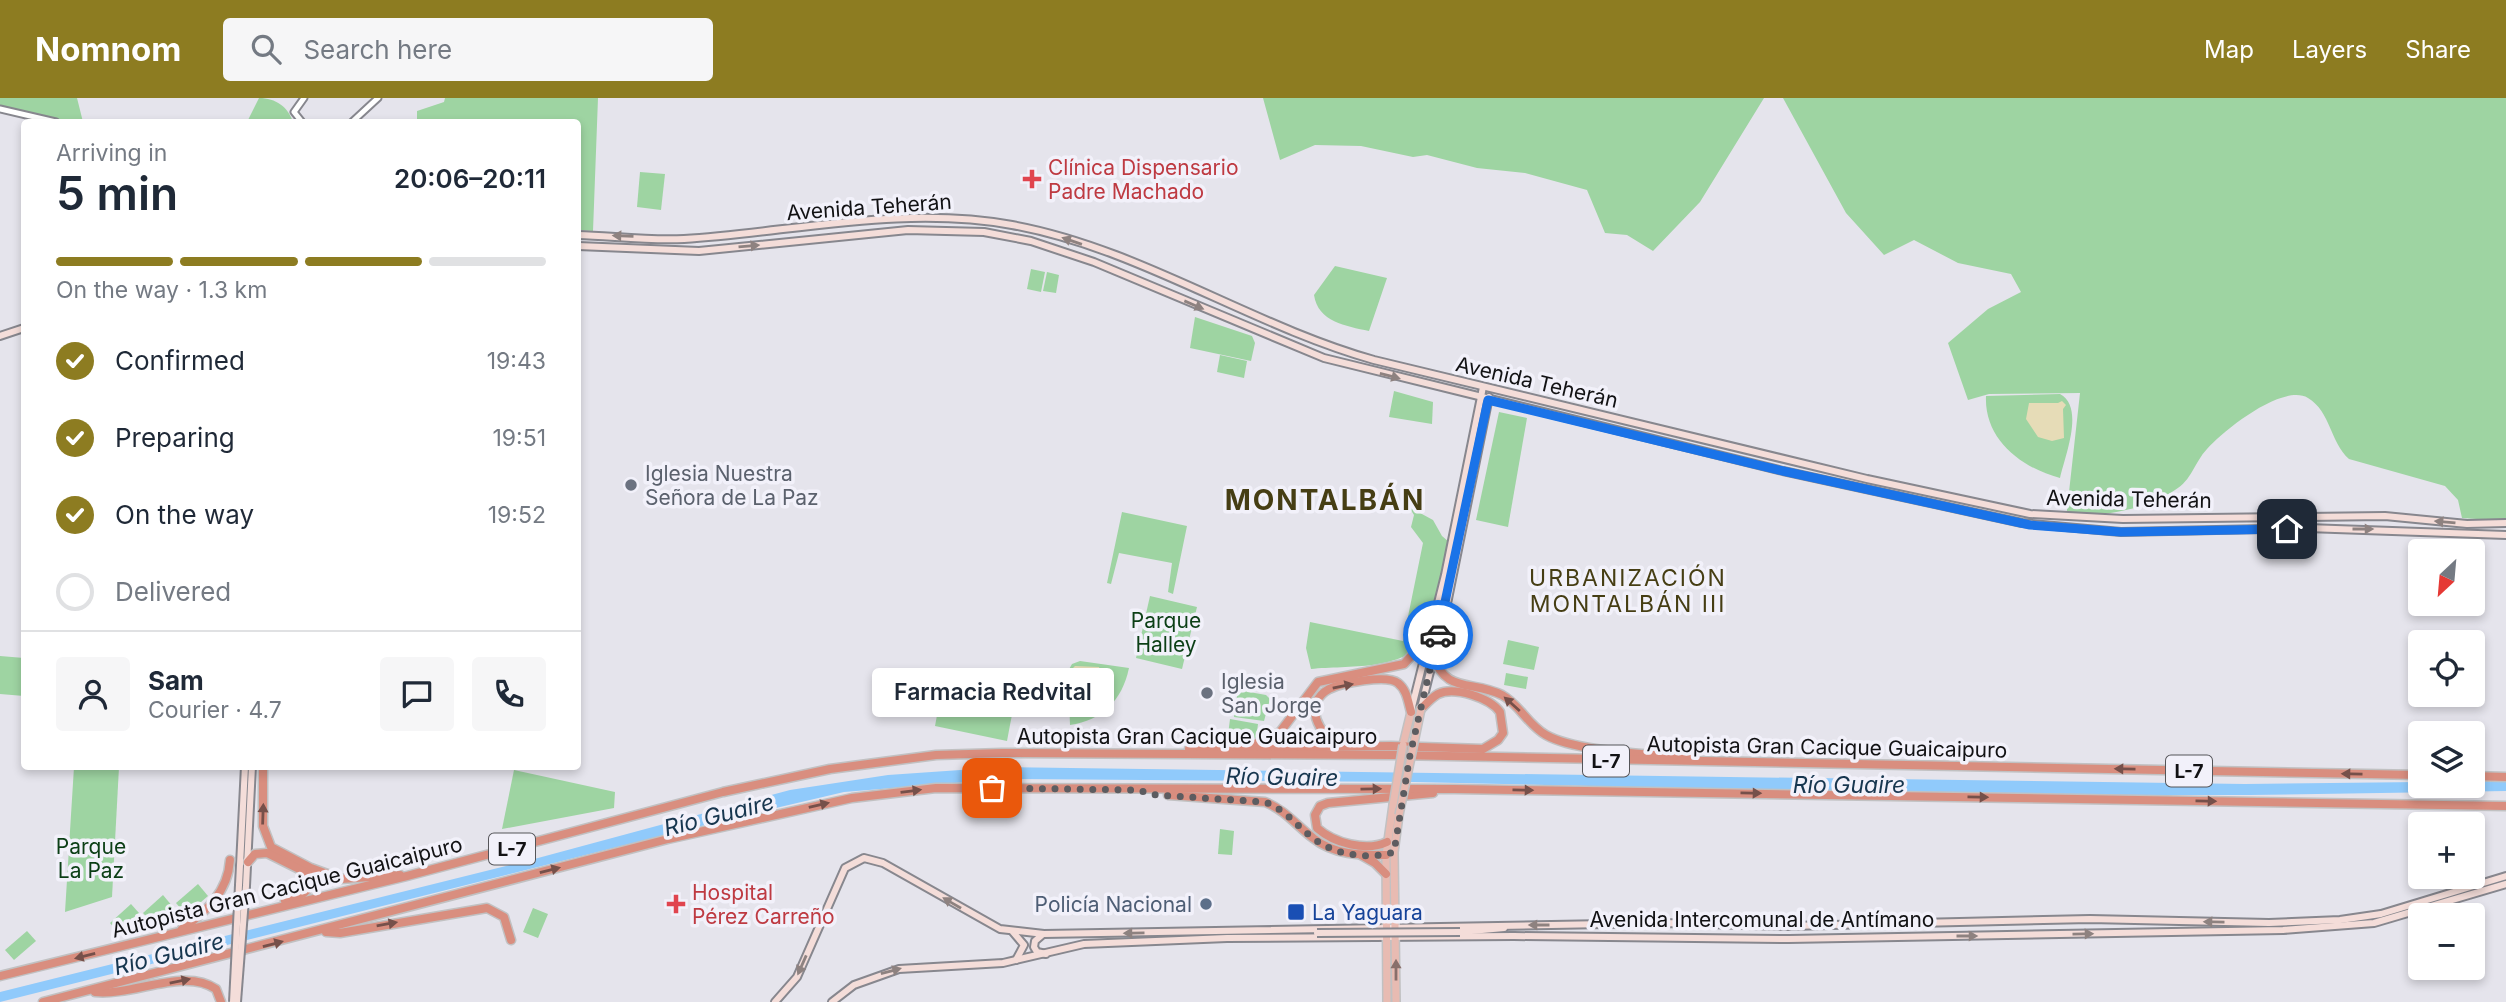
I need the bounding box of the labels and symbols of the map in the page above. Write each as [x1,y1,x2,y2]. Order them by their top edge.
place label: Clínica Dispensario Padre Machado [1048,155,1239,204]
marker: Clínica Dispensario Padre Machado [1022,169,1042,189]
street label: Avenida Teherán [785,189,953,225]
one-way arrow [612,231,634,242]
one-way arrow [1062,235,1083,246]
one-way arrow [739,240,761,251]
one-way arrow [1184,300,1205,311]
street label: Avenida Teherán [1453,351,1621,413]
one-way arrow [1379,371,1401,382]
place label: Iglesia Nuestra Señora de La Paz [645,461,819,510]
marker: Iglesia Nuestra Señora de La Paz [623,477,639,493]
district label: MONTALBÁN [1225,482,1425,517]
street label: Avenida Teherán [2046,485,2212,513]
pin [2257,499,2317,559]
one-way arrow [2434,516,2456,527]
one-way arrow [2352,523,2374,534]
north arrow [2408,539,2485,616]
district label: URBANIZACIÓN MONTALBÁN III [1529,564,1727,618]
courier [1403,600,1473,670]
park label: Parque Halley [1131,608,1201,657]
callout: Farmacia Redvital [871,669,1113,718]
place label: Iglesia San Jorge [1221,669,1322,718]
one-way arrow [1332,680,1354,691]
marker: Iglesia San Jorge [1199,685,1215,701]
one-way arrow [1503,696,1521,712]
street label: Autopista Gran Cacique Guaicaipuro [1017,724,1377,749]
street label: Autopista Gran Cacique Guaicaipuro [1646,731,2008,763]
road number: L-7 [1583,746,1629,776]
road number: L-7 [2166,756,2212,786]
pin [962,758,1022,818]
water label: Río Guaire [1225,762,1339,792]
one-way arrow [2113,764,2135,775]
one-way arrow [2341,768,2363,780]
water label: Río Guaire [1793,771,1905,799]
one-way arrow [1360,783,1382,795]
one-way arrow [1513,784,1535,795]
one-way arrow [900,785,922,796]
water label: Río Guaire [661,788,777,842]
one-way arrow [1740,788,1762,799]
one-way arrow [1968,791,1990,803]
one-way arrow [2195,795,2217,807]
one-way arrow [808,799,830,810]
one-way arrow [258,803,269,825]
street label: Autopista Gran Cacique Guaicaipuro [109,831,465,943]
park label: Parque La Paz [56,834,126,883]
road number: L-7 [489,834,535,864]
one-way arrow [539,864,561,875]
place label: Hospital Pérez Carreño [692,880,835,929]
place label: Policía Nacional [1035,892,1192,917]
marker: Hospital Pérez Carreño [666,894,686,914]
marker: Policía Nacional [1198,896,1214,912]
one-way arrow [943,897,962,909]
place label: La Yaguara [1312,900,1423,925]
marker: La Yaguara [1286,902,1306,922]
street label: Avenida Intercomunal de Antímano [1590,907,1934,932]
one-way arrow [2203,916,2225,928]
one-way arrow [376,918,398,929]
one-way arrow [1528,919,1550,931]
water label: Río Guaire [111,927,227,981]
one-way arrow [1123,927,1145,939]
one-way arrow [2072,928,2094,940]
one-way arrow [1956,930,1978,942]
one-way arrow [262,938,284,949]
one-way arrow [74,951,96,962]
one-way arrow [796,955,808,975]
one-way arrow [1390,959,1402,981]
one-way arrow [881,966,902,976]
one-way arrow [169,976,191,987]

